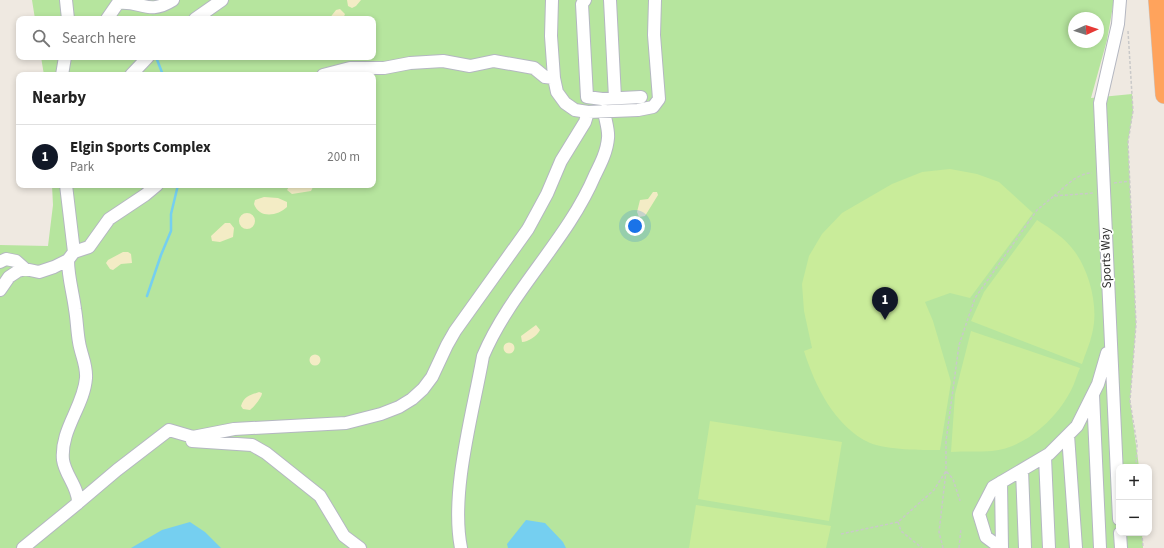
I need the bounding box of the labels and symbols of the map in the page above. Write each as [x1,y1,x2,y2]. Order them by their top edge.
north arrow [1068,12,1104,48]
your location [625,216,645,236]
street label: Sports Way [1096,227,1116,289]
pin: 1 [872,287,898,320]

